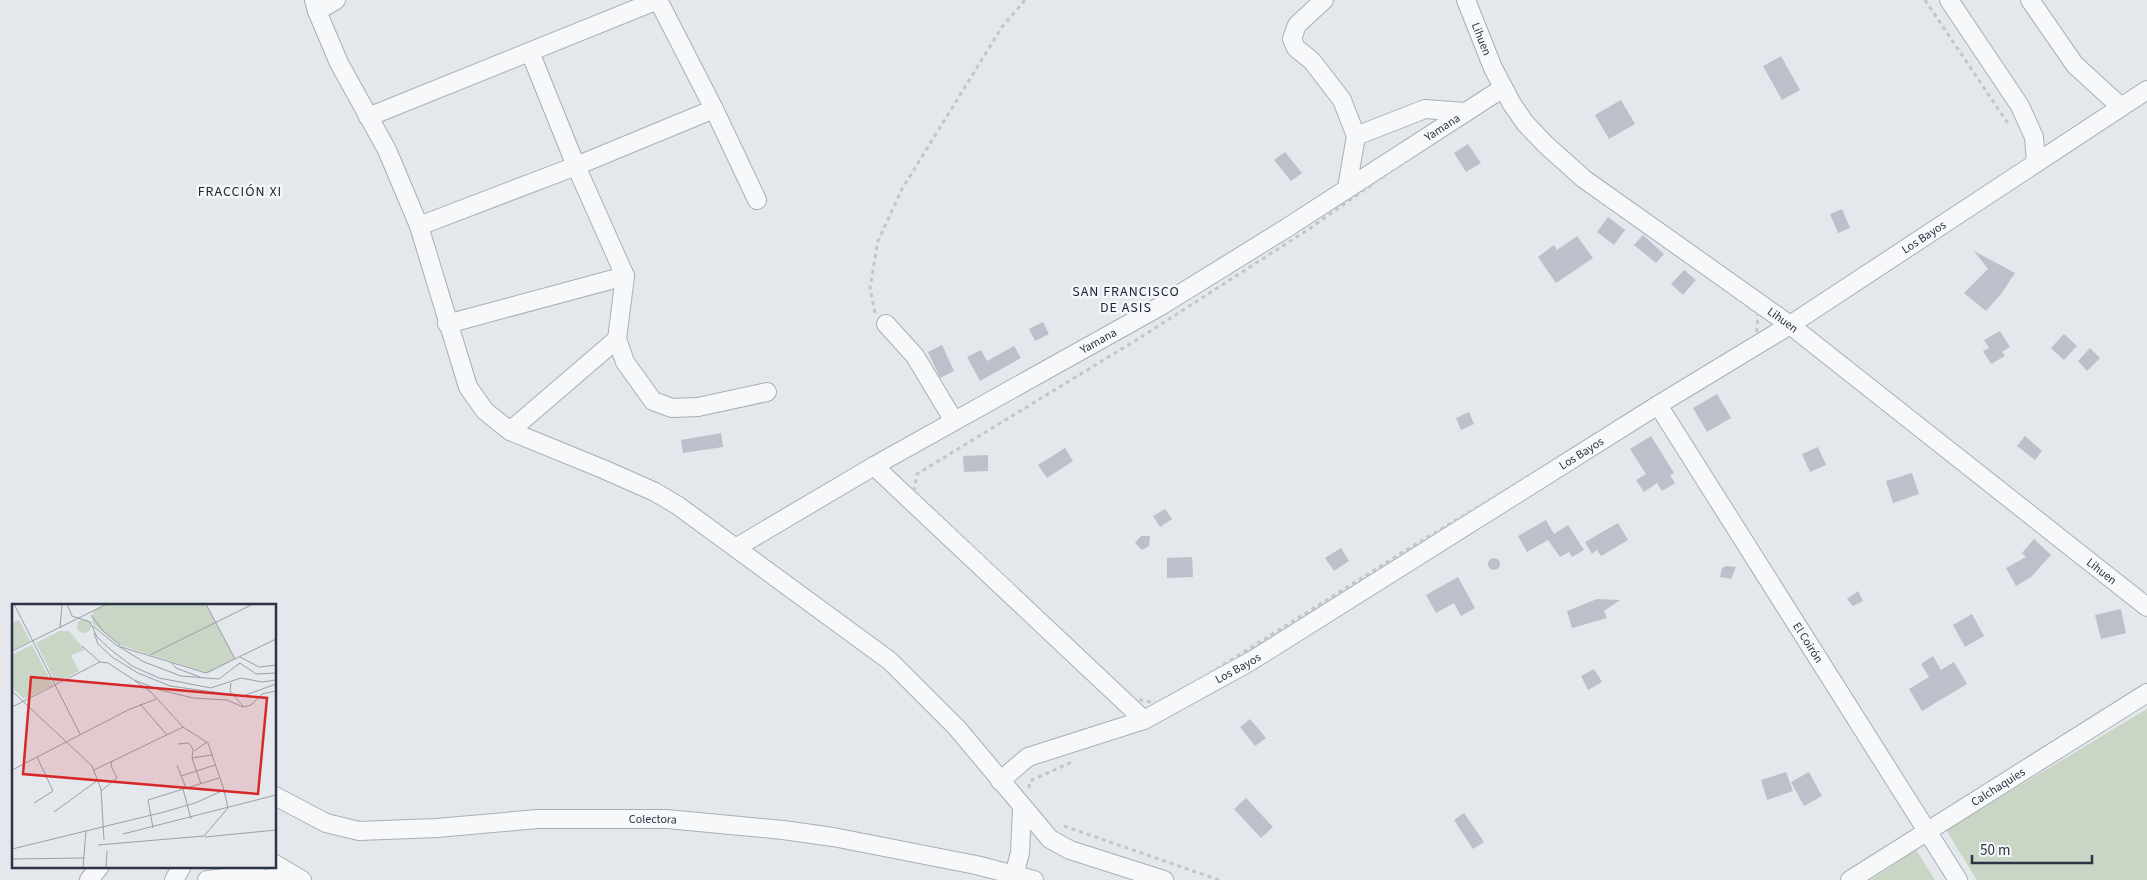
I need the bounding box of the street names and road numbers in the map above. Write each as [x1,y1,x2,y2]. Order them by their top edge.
street label: Lihuen [1467,20,1496,58]
street label: Yamana [1420,109,1464,146]
street label: Los Bayos [1898,216,1949,258]
street label: Lihuen [1764,303,1802,337]
street label: Yamana [1076,324,1120,358]
street label: Los Bayos [1556,433,1607,474]
street label: Lihuen [2083,554,2120,589]
street label: El Coirón [1789,619,1827,666]
street label: Los Bayos [1212,648,1264,688]
street label: Calchaquies [1968,763,2029,810]
street label: Colectora [629,811,678,828]

